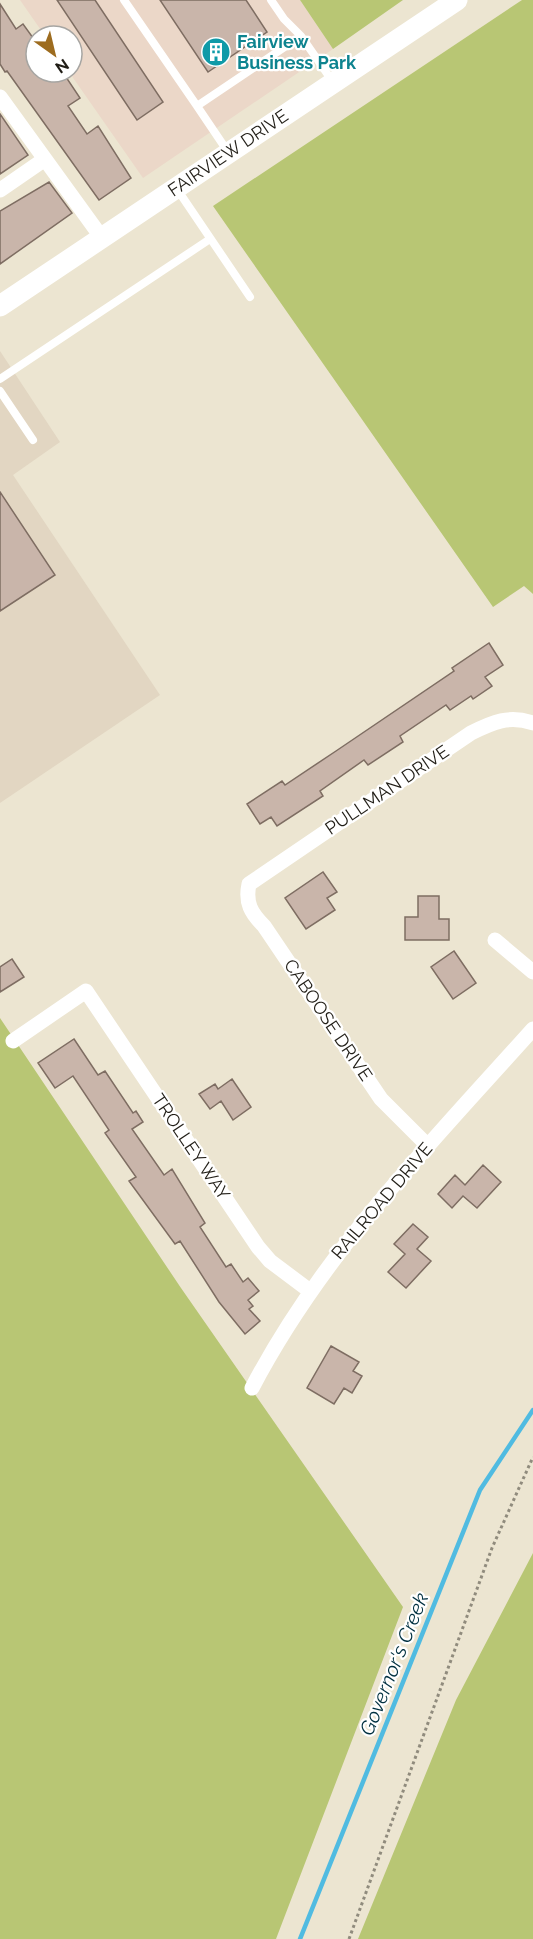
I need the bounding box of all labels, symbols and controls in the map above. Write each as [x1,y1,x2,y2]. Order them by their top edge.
north arrow [24,24,84,84]
place label: Fairview Business Park [237,31,357,73]
building icon: Fairview Business Park [200,36,232,68]
text: N [52,55,72,77]
street label: FAIRVIEW DRIVE [164,105,292,201]
street label: PULLMAN DRIVE [321,740,453,839]
street label: CABOOSE DRIVE [280,955,377,1085]
street label: TROLLEY WAY [148,1090,235,1204]
street label: RAILROAD DRIVE [327,1138,436,1263]
water label: Governor's Creek [354,1589,434,1739]

